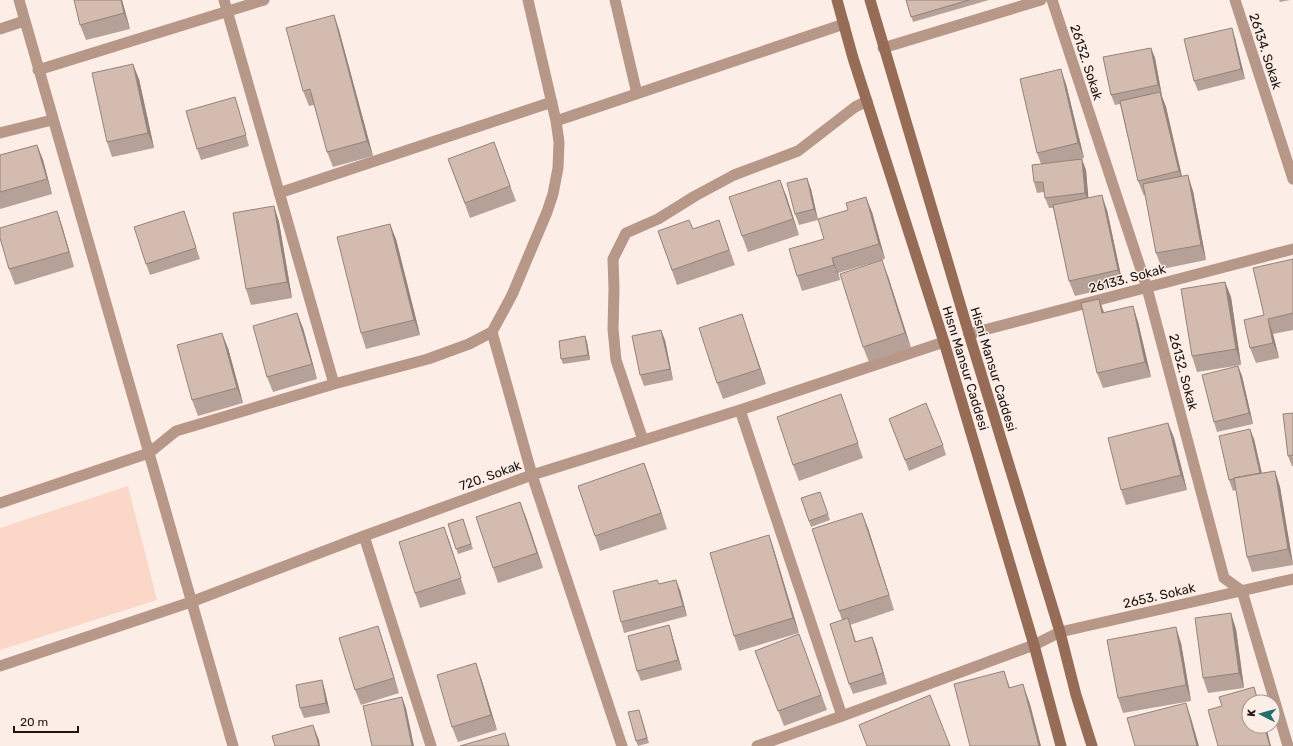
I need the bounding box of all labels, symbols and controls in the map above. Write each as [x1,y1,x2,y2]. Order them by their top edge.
street label: 26134. Sokak [1246,11,1285,91]
street label: 26132. Sokak [1067,22,1106,102]
street label: 26133. Sokak [1087,261,1167,296]
street label: Hısnı Mansur Caddesi [939,304,992,432]
street label: Hisni Mansur Caddesi [967,305,1020,433]
street label: 26132. Sokak [1166,332,1201,412]
street label: 720. Sokak [457,457,523,494]
street label: 2653. Sokak [1122,580,1197,611]
north arrow [1241,694,1281,734]
scale bar [14,708,78,734]
text: K [1245,708,1258,717]
text: 20 m [20,715,48,729]

